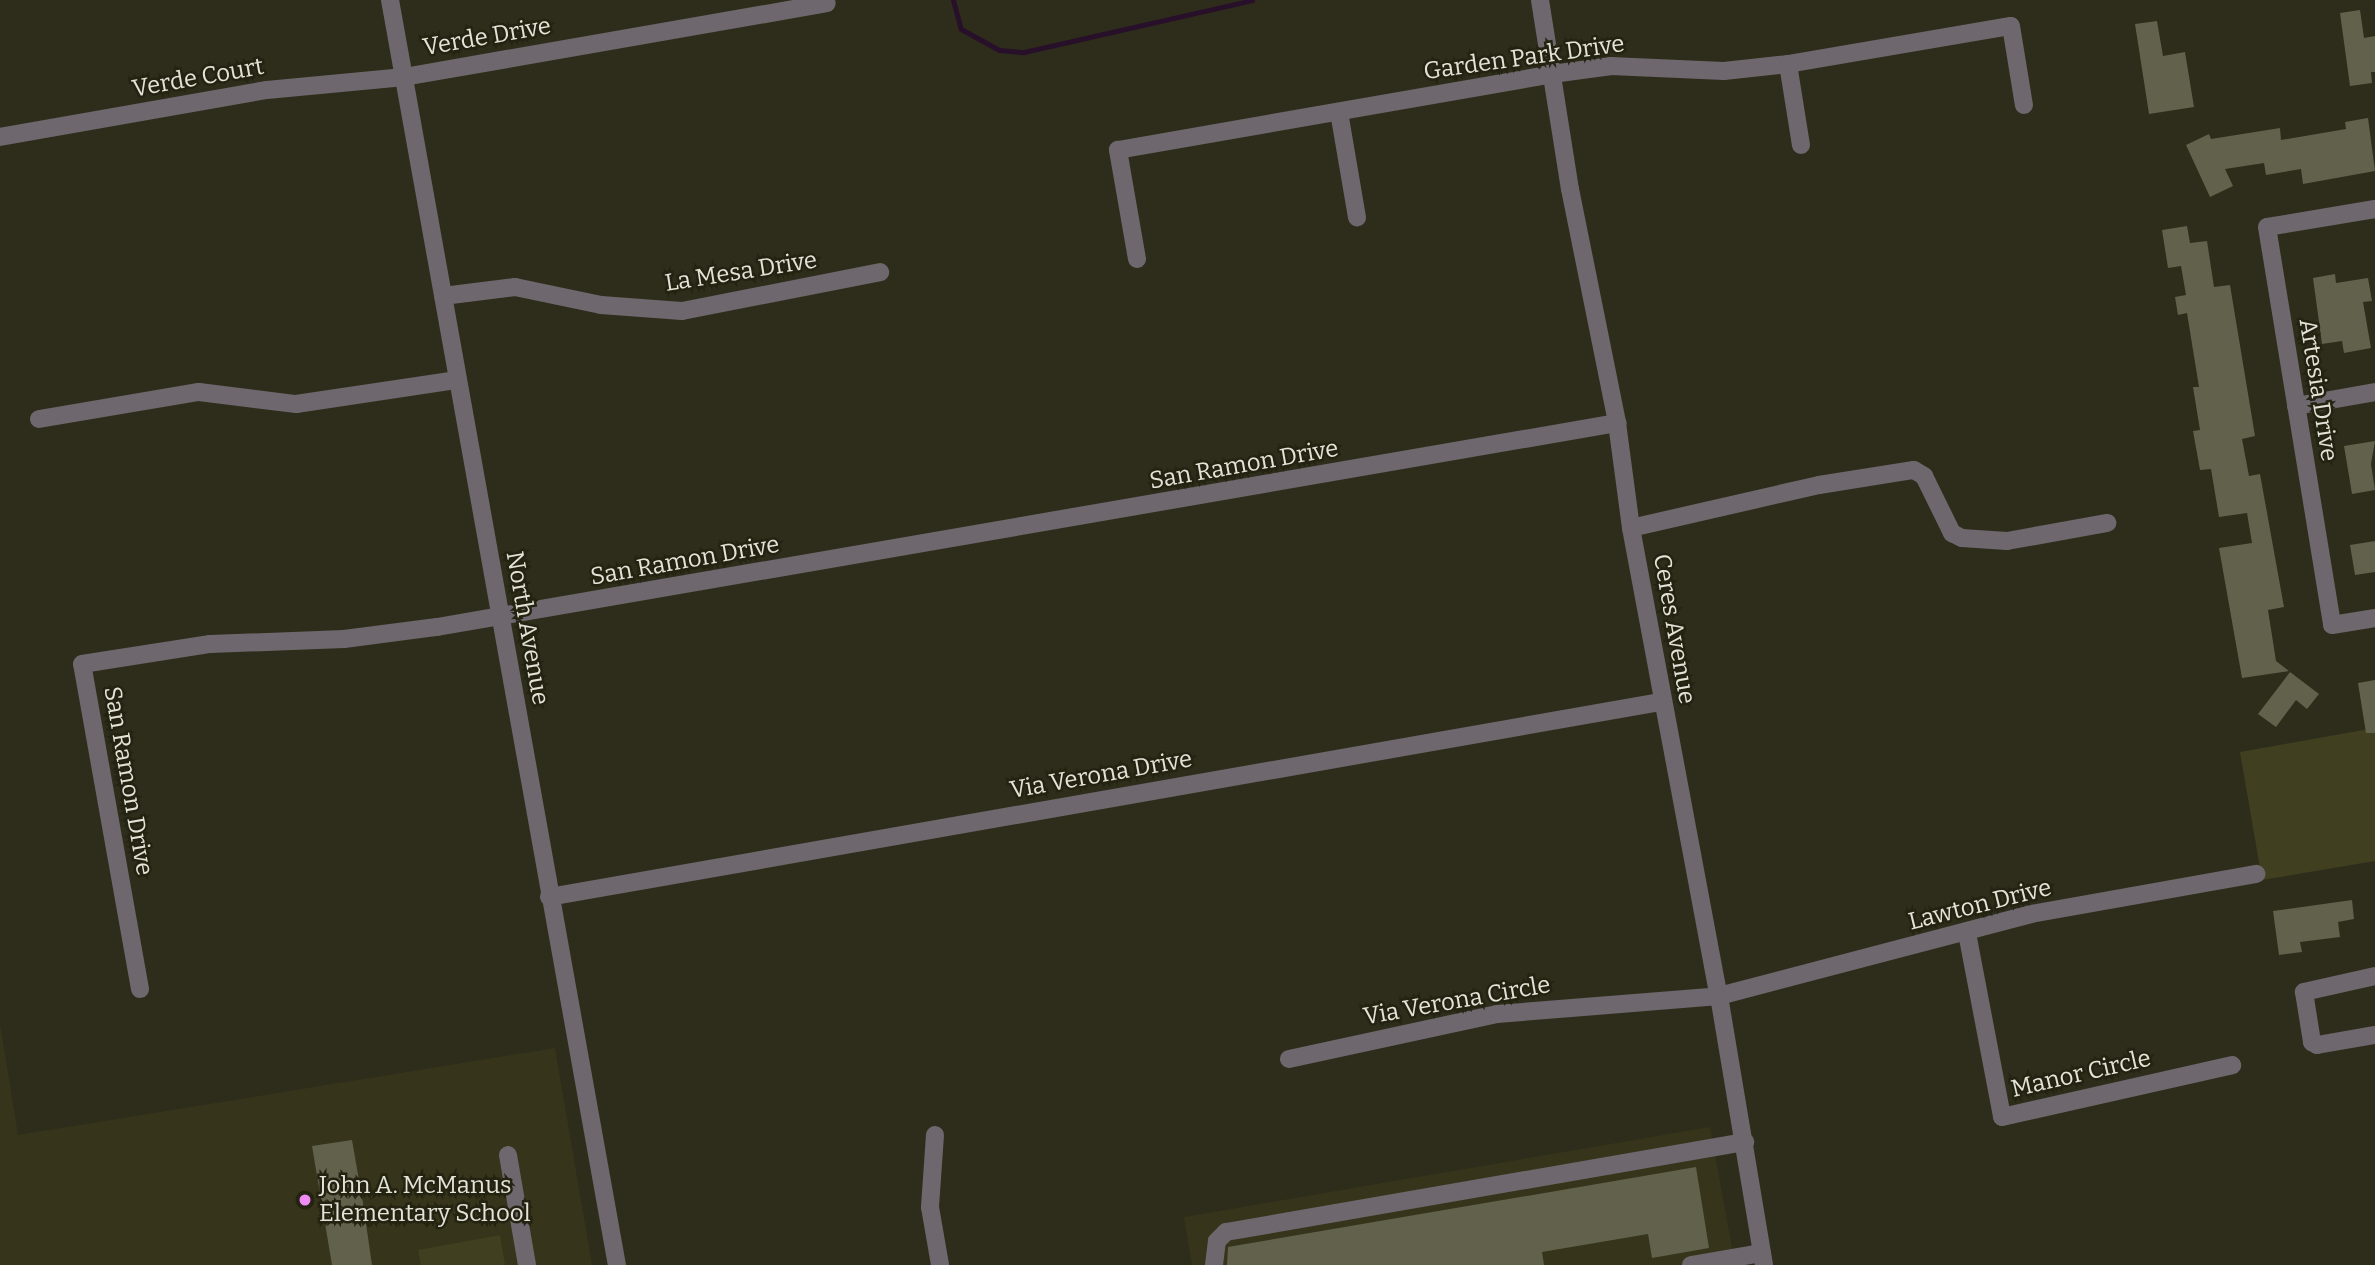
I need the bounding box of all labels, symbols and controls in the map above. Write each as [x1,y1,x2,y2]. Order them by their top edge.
street label: Verde Drive [421,12,553,62]
street label: Garden Park Drive [1422,30,1626,86]
street label: Verde Court [130,52,266,104]
street label: La Mesa Drive [663,246,819,298]
street label: Artesia Drive [2293,317,2343,463]
street label: San Ramon Drive [1147,434,1341,496]
street label: San Ramon Drive [588,530,782,592]
street label: North Avenue [499,549,555,707]
street label: Ceres Avenue [1647,552,1701,706]
street label: San Ramon Drive [97,684,159,878]
street label: Via Verona Drive [1008,745,1194,805]
street label: Lawton Drive [1906,873,2054,937]
street label: Via Verona Circle [1361,970,1553,1032]
street label: Manor Circle [2008,1044,2154,1104]
place label: John A. McManus Elementary School [319,1172,531,1228]
marker: John A. McManus Elementary School [297,1192,313,1208]

